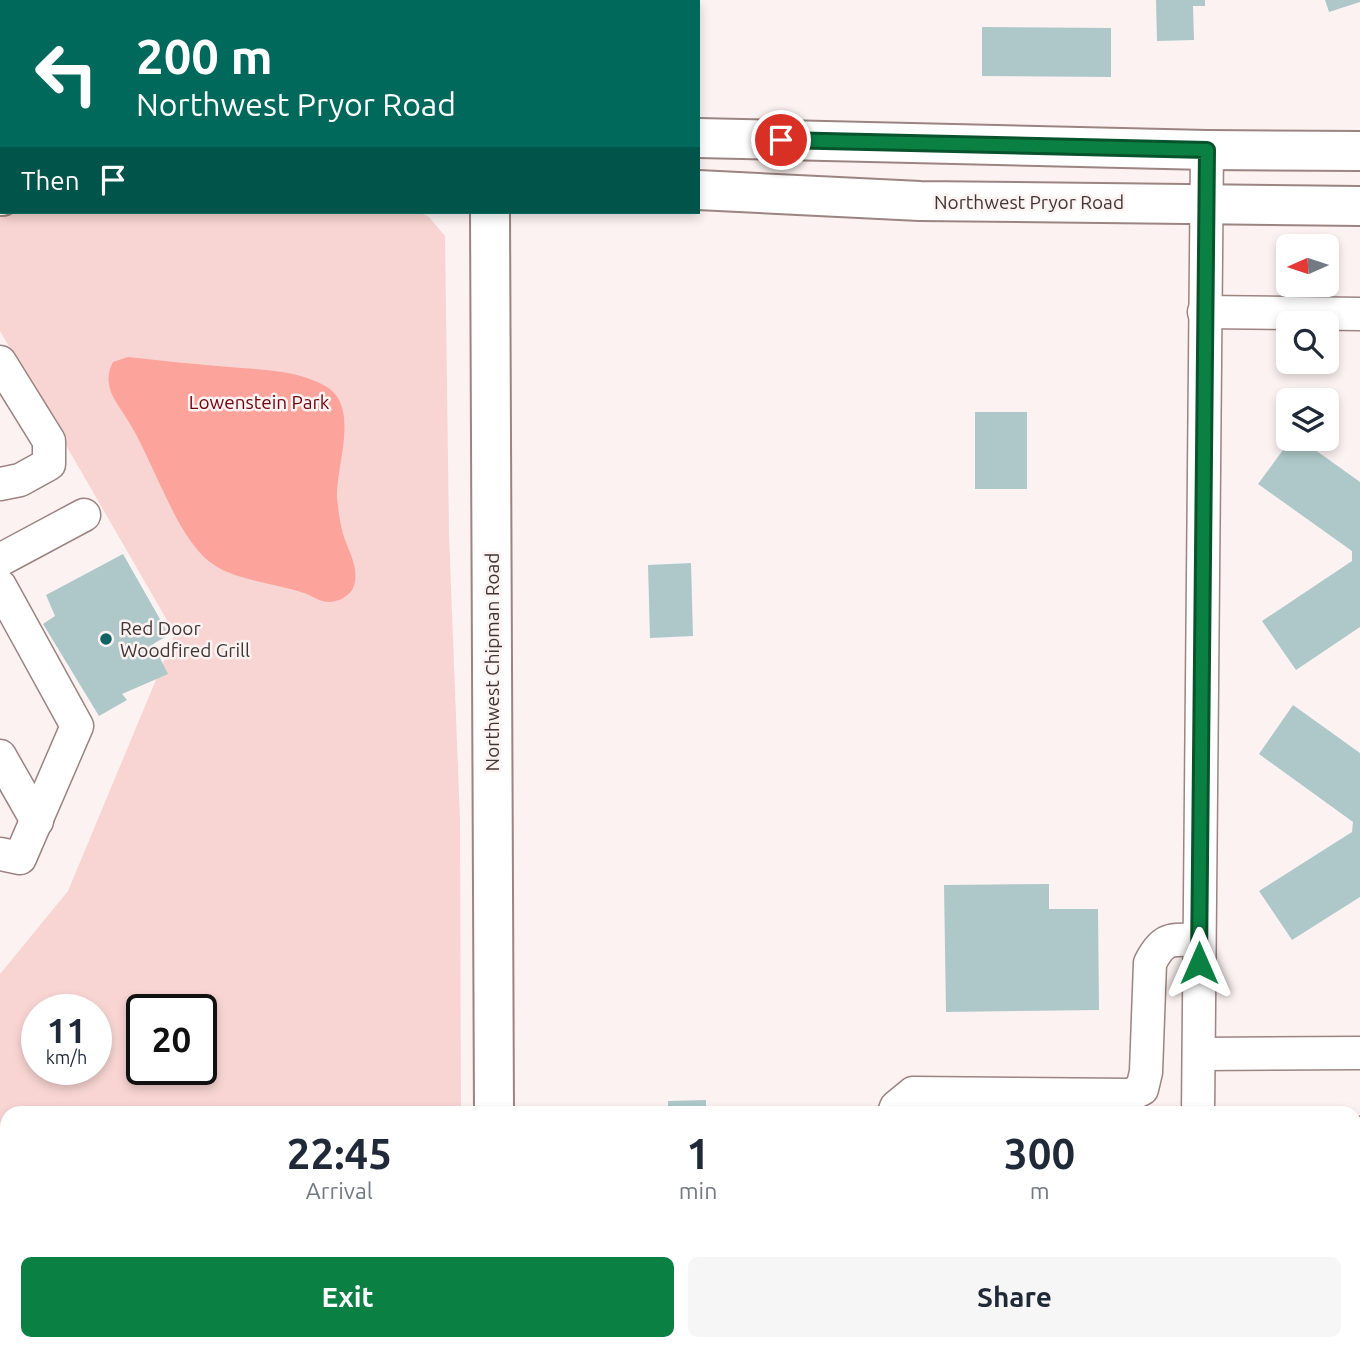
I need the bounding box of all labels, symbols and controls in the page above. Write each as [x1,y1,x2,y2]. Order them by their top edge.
icon: left [21,28,112,119]
text: 200 m [136,28,273,83]
text: Northwest Pryor Road [136,86,456,122]
pin [751,110,811,170]
icon: arrive [762,121,800,159]
icon: arrive [94,161,132,199]
text: Then [21,166,80,195]
street label: Northwest Pryor Road [934,191,1124,213]
north arrow [1276,234,1339,298]
map controls [1276,234,1339,451]
button: search [1276,311,1339,374]
button: layers [1276,388,1339,451]
park label: Lowenstein Park [189,391,330,413]
street label: Northwest Chipman Road [481,553,503,771]
place label: Red Door Woodfired Grill [120,617,250,661]
marker: Red Door Woodfired Grill [98,631,114,647]
position arrow [1162,926,1236,1000]
speed limit sign: 20 [126,994,217,1085]
text: 11 [47,1010,86,1050]
text: km/h [46,1047,87,1067]
text: 22:45 [287,1130,392,1177]
text: 1 [686,1130,710,1177]
text: 300 [1004,1130,1075,1177]
text: Arrival [306,1178,373,1203]
text: min [679,1178,717,1203]
text: m [1030,1178,1050,1203]
button: Exit [21,1257,674,1337]
button: Share [688,1257,1341,1337]

